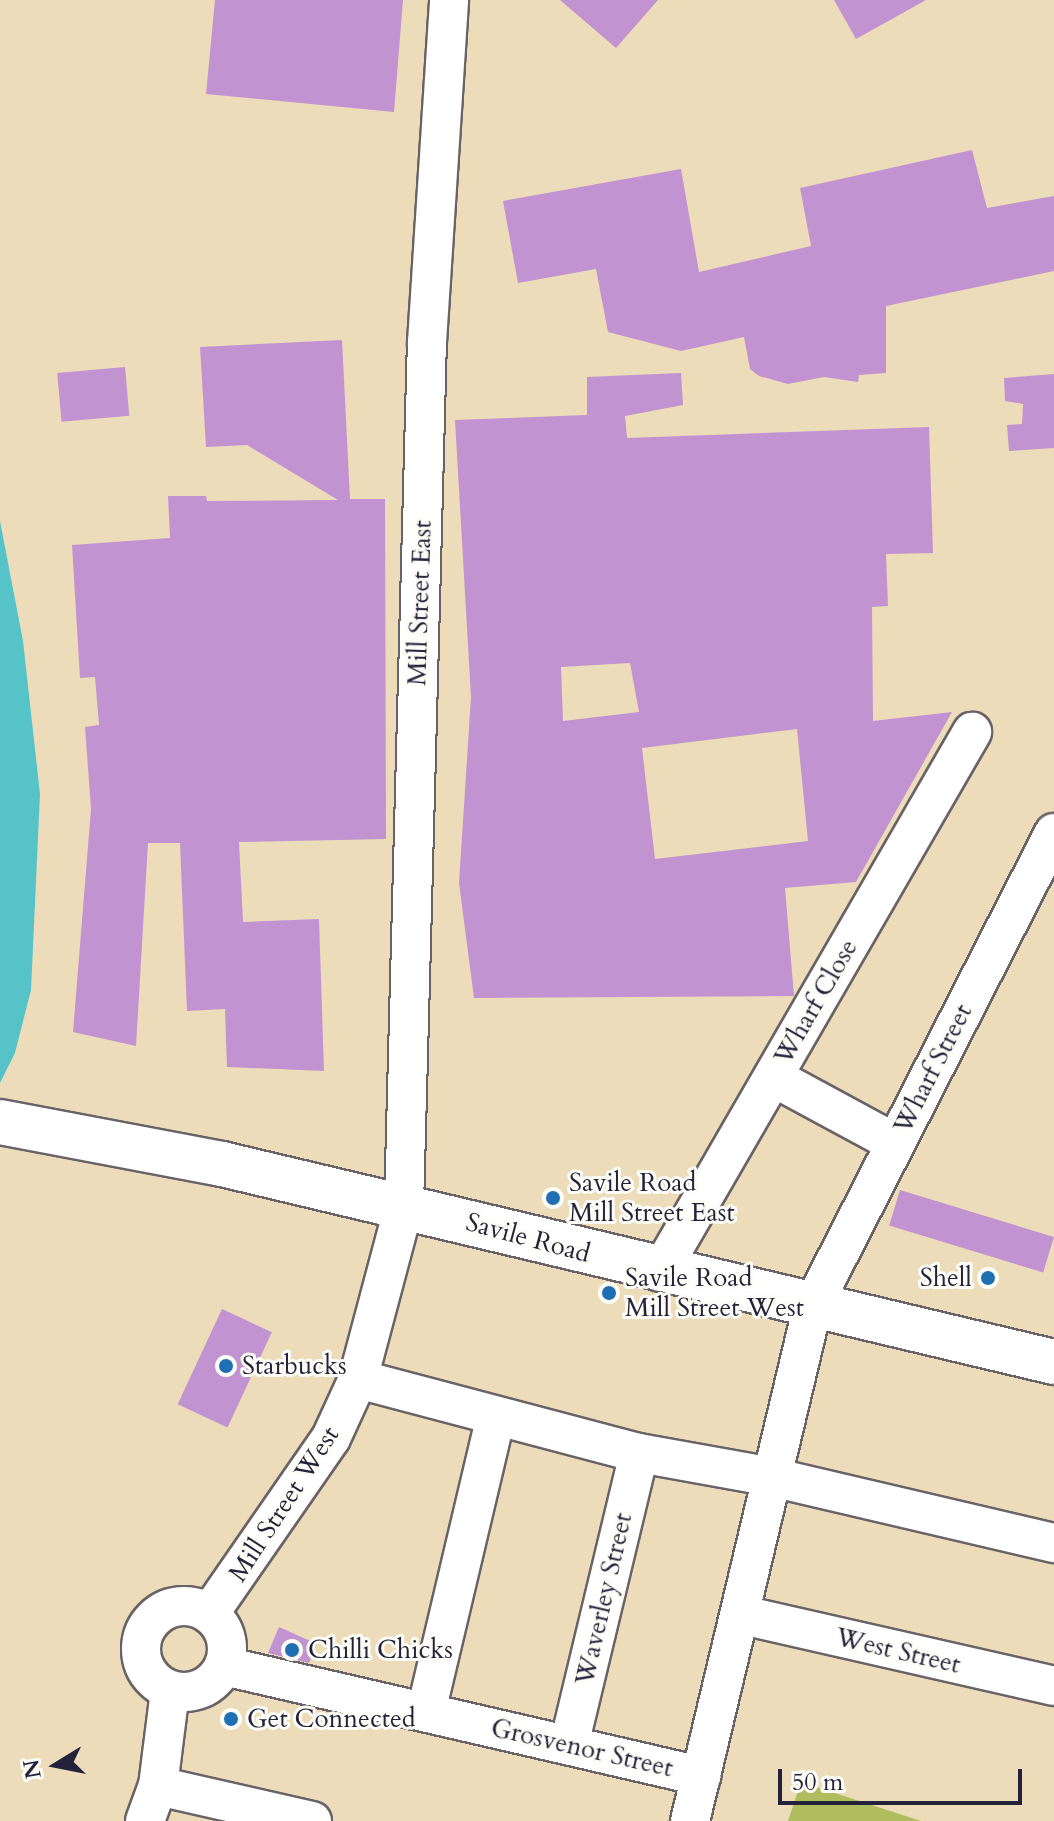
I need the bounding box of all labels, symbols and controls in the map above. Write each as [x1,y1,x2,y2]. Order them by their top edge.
street label: Mill Street East [402,520,438,686]
street label: Wharf Close [768,934,864,1070]
street label: Wharf Street [887,999,979,1139]
place label: Savile Road Mill Street East [569,1167,735,1228]
marker: Savile Road Mill Street East [544,1189,562,1207]
street label: Savile Road [462,1206,594,1270]
place label: Savile Road Mill Street West [625,1262,804,1324]
place label: Shell [920,1262,972,1294]
marker: Shell [979,1269,997,1287]
marker: Savile Road Mill Street West [600,1284,618,1302]
place label: Starbucks [242,1350,347,1382]
marker: Starbucks [217,1357,235,1375]
street label: Mill Street West [222,1420,346,1588]
street label: Waverley Street [569,1510,639,1688]
street label: West Street [833,1622,963,1680]
place label: Chilli Chicks [308,1634,453,1666]
marker: Chilli Chicks [283,1641,301,1659]
place label: Get Connected [247,1703,416,1735]
marker: Get Connected [222,1710,240,1728]
street label: Grosvenor Street [488,1712,676,1784]
north arrow [16,1725,96,1805]
scale bar [782,1753,1026,1803]
text: N [16,1757,49,1781]
text: 50 m [792,1766,843,1799]

